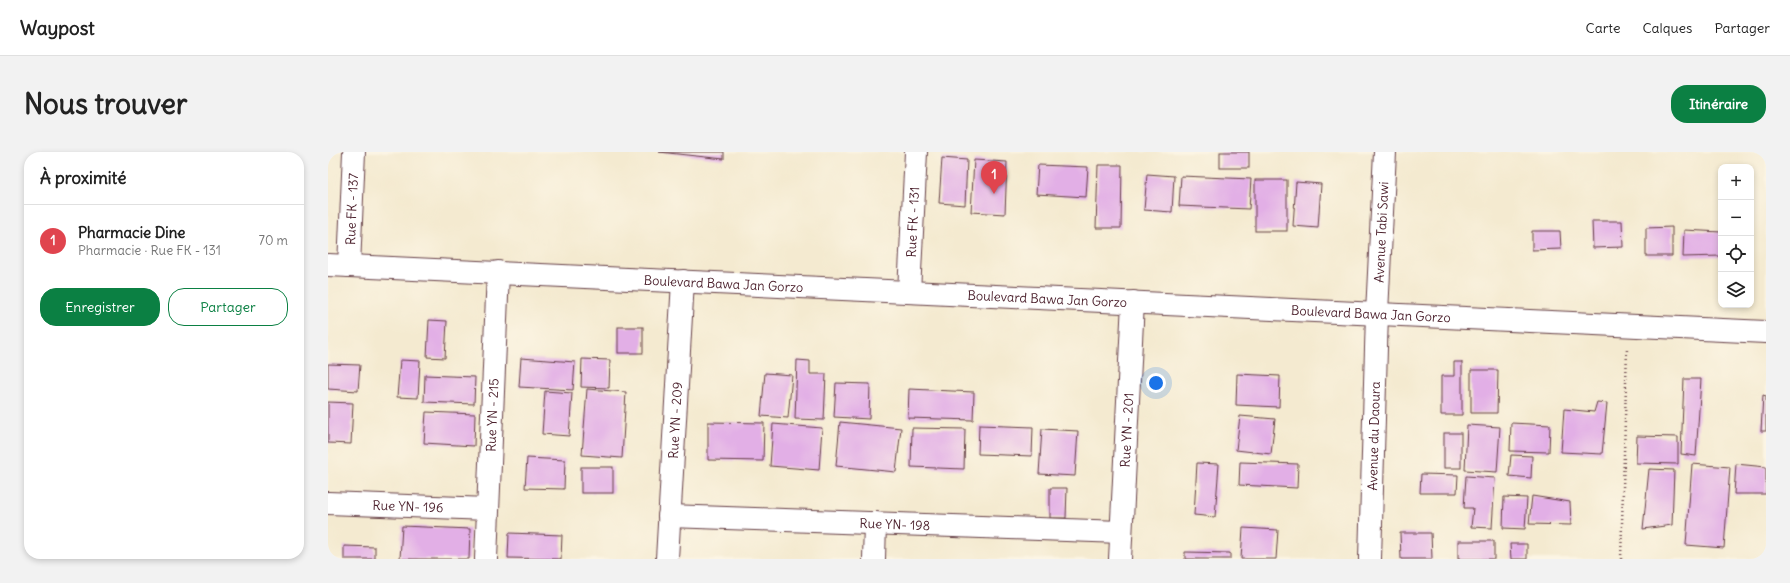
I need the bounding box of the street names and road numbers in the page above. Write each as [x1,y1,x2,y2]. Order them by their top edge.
street label: Rue FK - 137 [341,172,362,245]
street label: Avenue Tabi Sawi [1370,181,1392,283]
street label: Rue FK - 131 [902,186,923,258]
street label: Boulevard Bawa Jan Gorzo [643,271,804,296]
street label: Boulevard Bawa Jan Gorzo [967,286,1127,311]
street label: Boulevard Bawa Jan Gorzo [1291,301,1451,326]
street label: Rue YN - 215 [482,378,502,452]
street label: Rue YN - 209 [664,381,686,459]
street label: Avenue du Daoura [1363,381,1384,491]
street label: Rue YN - 201 [1116,392,1137,468]
street label: Rue YN- 196 [372,496,444,516]
street label: Rue YN- 198 [859,514,931,534]

